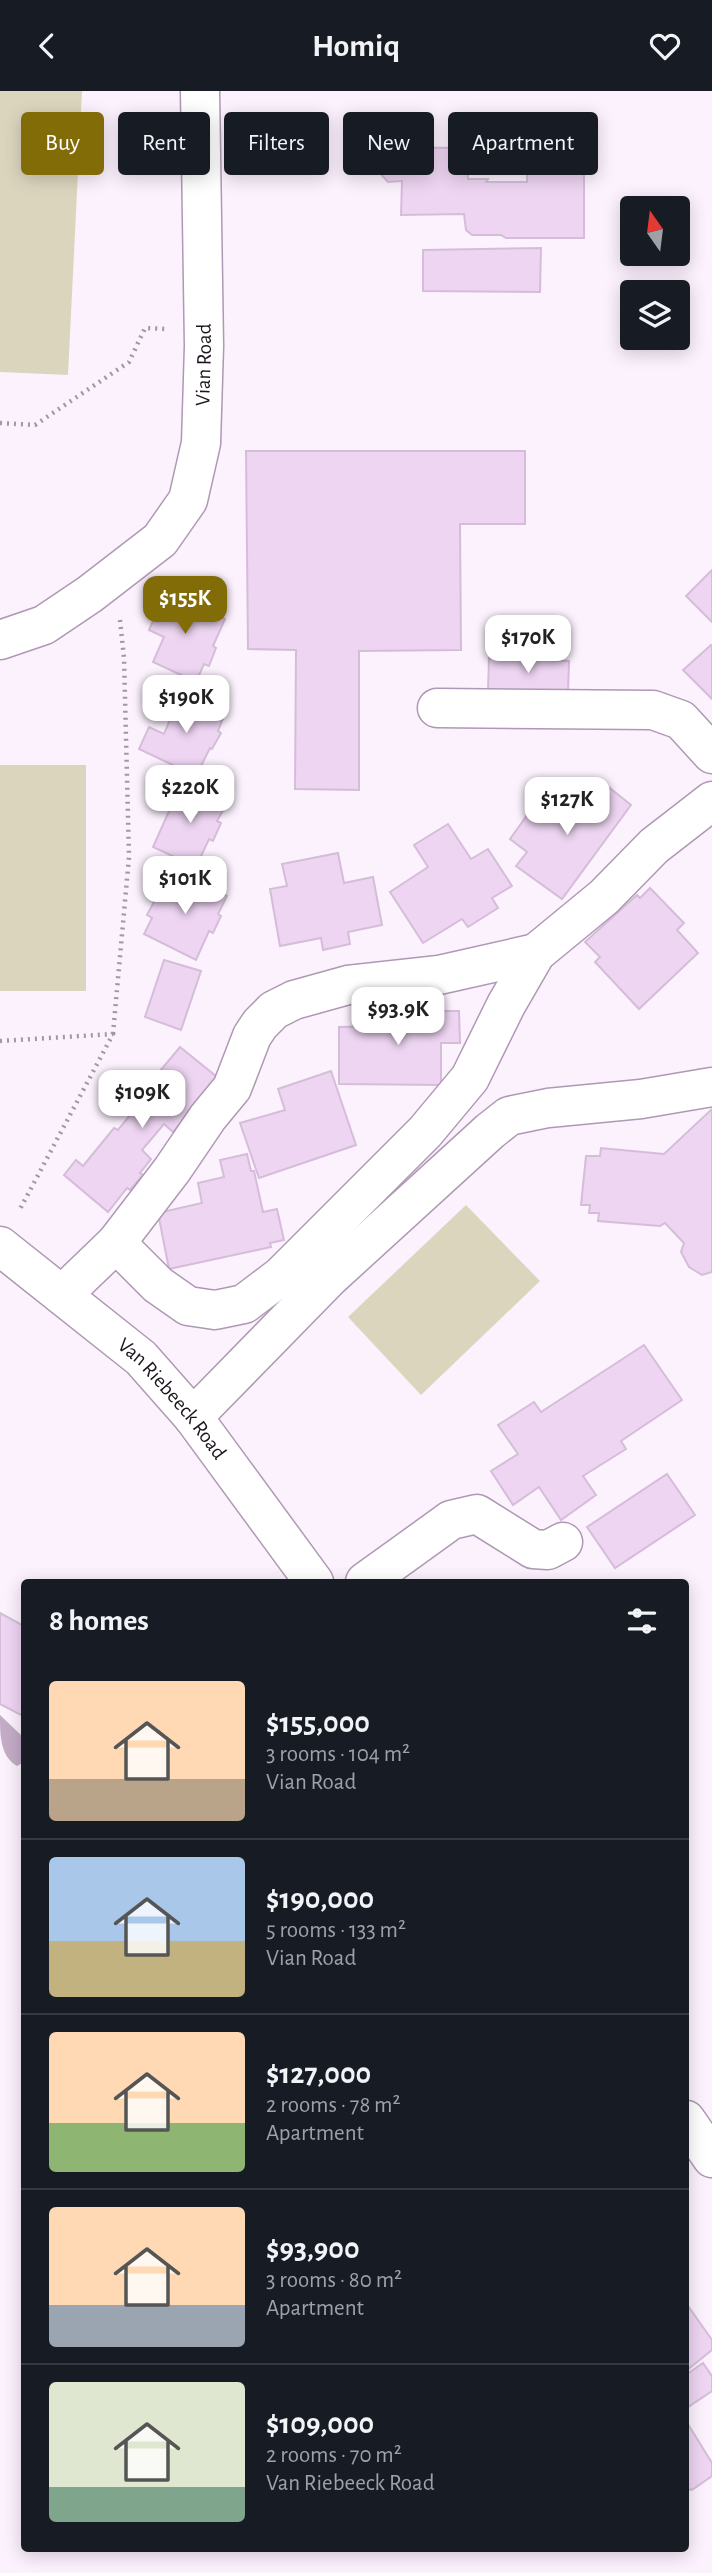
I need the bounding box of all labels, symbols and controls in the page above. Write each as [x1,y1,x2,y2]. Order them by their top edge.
icon: back [28,27,66,65]
icon: heart [646,27,684,65]
text: Homiq [312,30,400,62]
chip: Buy [21,112,104,175]
chip: Rent [118,112,210,175]
chip: Filters [224,112,329,175]
chip: New [343,112,434,175]
chip: Apartment [448,112,598,175]
north arrow [620,196,690,266]
map controls [620,196,690,350]
button: layers [620,280,690,350]
street label: Vian Road [192,323,215,406]
pin: $155K [136,577,234,636]
text: $155K [159,587,211,610]
pin: $170K [479,615,577,675]
text: $170K [501,626,555,649]
pin: $190K [137,675,235,735]
text: $190K [158,686,214,709]
pin: $220K [141,765,239,825]
text: $220K [161,776,219,799]
pin: $127K [518,777,616,837]
text: $127K [541,788,593,811]
pin: $101K [136,857,234,916]
text: $101K [159,867,211,890]
pin: $93.9K [341,988,455,1047]
text: $93.9K [367,998,429,1021]
pin: $109K [93,1070,191,1130]
text: $109K [114,1081,170,1104]
street label: Van Riebeeck Road [114,1334,230,1463]
icon: filters [623,1602,661,1640]
text: 8 homes [49,1606,149,1636]
text: $155,000 [266,1708,370,1738]
icon: home [105,1709,189,1793]
text: 3 rooms · 104 m² [266,1743,410,1766]
text: Vian Road [266,1771,356,1794]
text: $190,000 [266,1884,374,1914]
icon: home [105,1885,189,1969]
text: 5 rooms · 133 m² [266,1919,406,1942]
text: Vian Road [266,1947,356,1970]
text: $127,000 [266,2059,371,2089]
icon: home [105,2060,189,2144]
text: 2 rooms · 78 m² [266,2094,401,2117]
text: Apartment [266,2122,364,2145]
text: $93,900 [266,2234,360,2264]
icon: home [105,2235,189,2319]
text: 3 rooms · 80 m² [266,2269,402,2292]
text: Apartment [266,2297,364,2320]
text: $109,000 [266,2409,374,2439]
icon: home [105,2410,189,2494]
text: 2 rooms · 70 m² [266,2444,402,2467]
text: Van Riebeeck Road [266,2472,435,2495]

